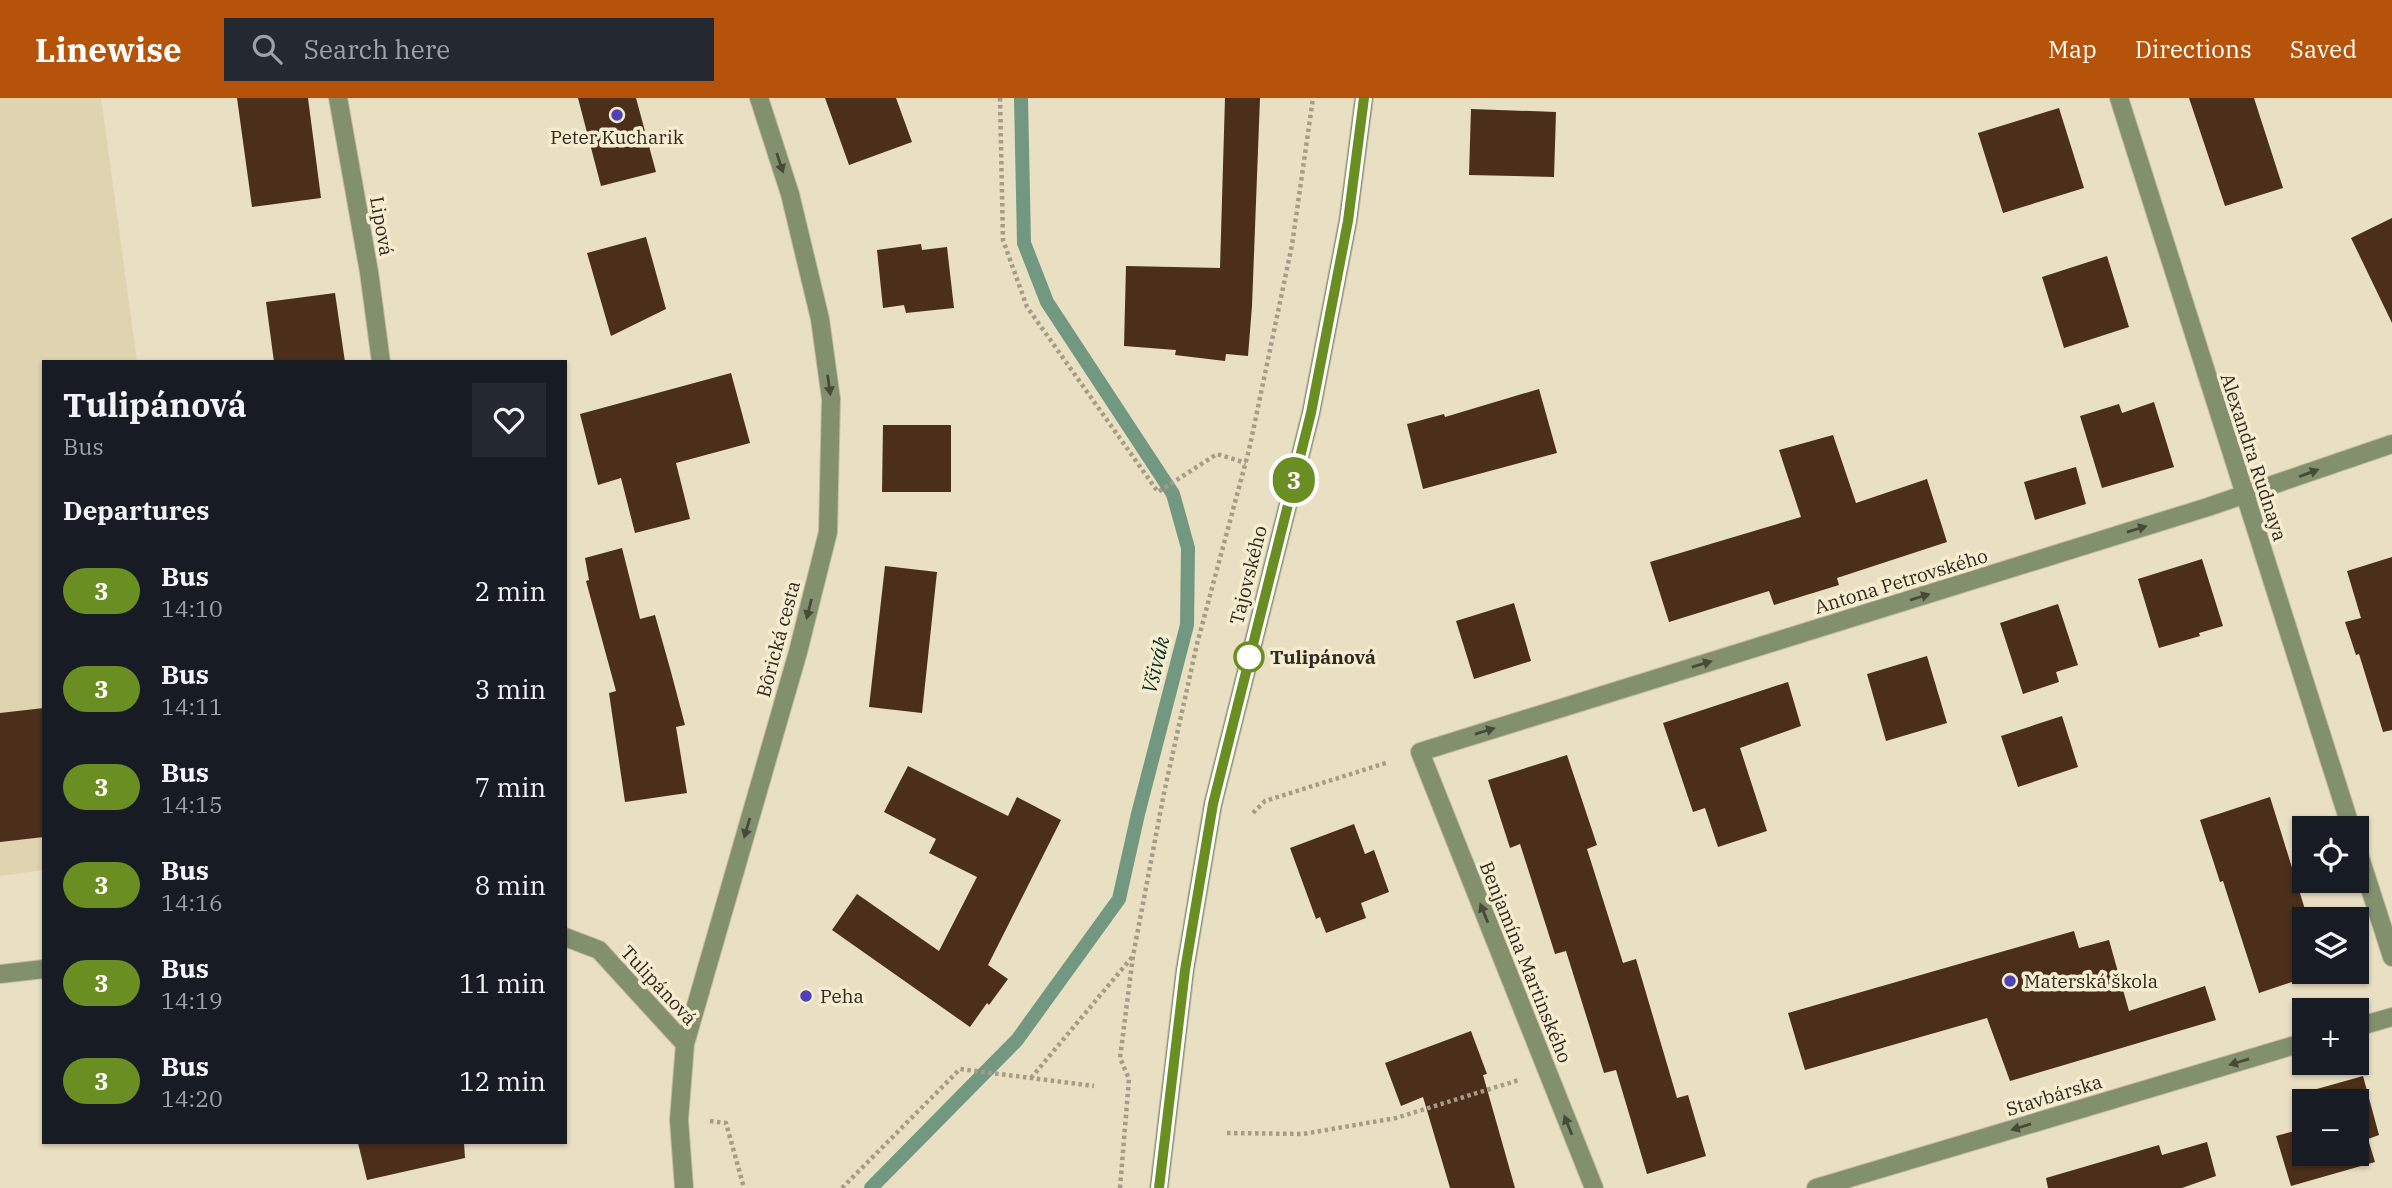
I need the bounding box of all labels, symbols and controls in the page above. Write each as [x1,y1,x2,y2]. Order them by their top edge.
search box [224,18,714,81]
text: Linewise [35,28,182,71]
icon: search [248,30,286,68]
text: Search here [304,32,450,66]
text: Map [2048,33,2097,65]
text: Directions [2135,33,2252,65]
text: Saved [2290,33,2357,65]
marker: Peter Kucharik [609,107,625,123]
place label: Peter Kucharik [550,125,684,149]
one-way arrow [775,153,786,174]
street label: Lipová [365,194,399,258]
street label: Alexandra Rudnaya [2216,370,2292,544]
one-way arrow [824,374,835,396]
text: Tulipánová [63,383,247,426]
button: heart [472,383,546,457]
text: Bus [63,431,104,461]
line badge: 3 [1271,457,1317,503]
text: 3 [1287,464,1301,496]
one-way arrow [2299,467,2320,478]
text: Departures [63,493,209,527]
street label: Tajovského [1224,523,1272,627]
one-way arrow [2127,524,2148,534]
street label: Antona Petrovského [1811,543,1991,619]
text: Bus [161,559,209,593]
text: 2 min [475,574,546,608]
text: 3 [94,575,109,607]
street label: Bôrická cesta [751,578,805,700]
one-way arrow [1909,591,1930,601]
text: 14:10 [161,593,223,623]
one-way arrow [803,599,814,621]
water label: Všivák [1134,632,1176,696]
marker: Tulipánová [1234,642,1264,672]
place label: Tulipánová [1270,645,1376,669]
text: Bus [161,657,209,691]
one-way arrow [1692,658,1713,669]
text: 3 min [475,672,546,706]
text: 3 [94,673,109,705]
text: 14:11 [161,691,223,721]
one-way arrow [1475,726,1496,736]
text: Bus [161,755,209,789]
text: 7 min [475,770,546,804]
text: 3 [94,771,109,803]
text: 14:15 [161,789,223,819]
map controls [2292,816,2369,1166]
button: locate [2292,816,2369,893]
one-way arrow [741,818,752,840]
text: Bus [161,853,209,887]
street label: Benjamína Martinského [1475,858,1577,1066]
text: 8 min [475,868,546,902]
text: 3 [94,869,109,901]
text: 14:16 [161,887,223,917]
one-way arrow [1478,903,1489,924]
button: layers [2292,907,2369,984]
street label: Tulipánová [616,940,702,1030]
text: Bus [161,951,209,985]
text: 11 min [459,966,546,1000]
text: 3 [94,967,109,999]
place label: Materská škola [2024,969,2158,993]
marker: Materská škola [2002,973,2018,989]
place label: Peha [820,984,864,1008]
text: 14:19 [161,985,223,1015]
marker: Peha [798,988,814,1004]
button: + [2292,998,2369,1075]
text: Bus [161,1049,209,1083]
one-way arrow [2229,1057,2250,1067]
text: 12 min [459,1064,546,1098]
text: 3 [94,1065,109,1097]
street label: Stavbárska [2003,1069,2105,1121]
text: 14:20 [161,1083,223,1113]
button: − [2292,1089,2369,1166]
one-way arrow [1562,1114,1573,1135]
one-way arrow [2011,1122,2032,1132]

